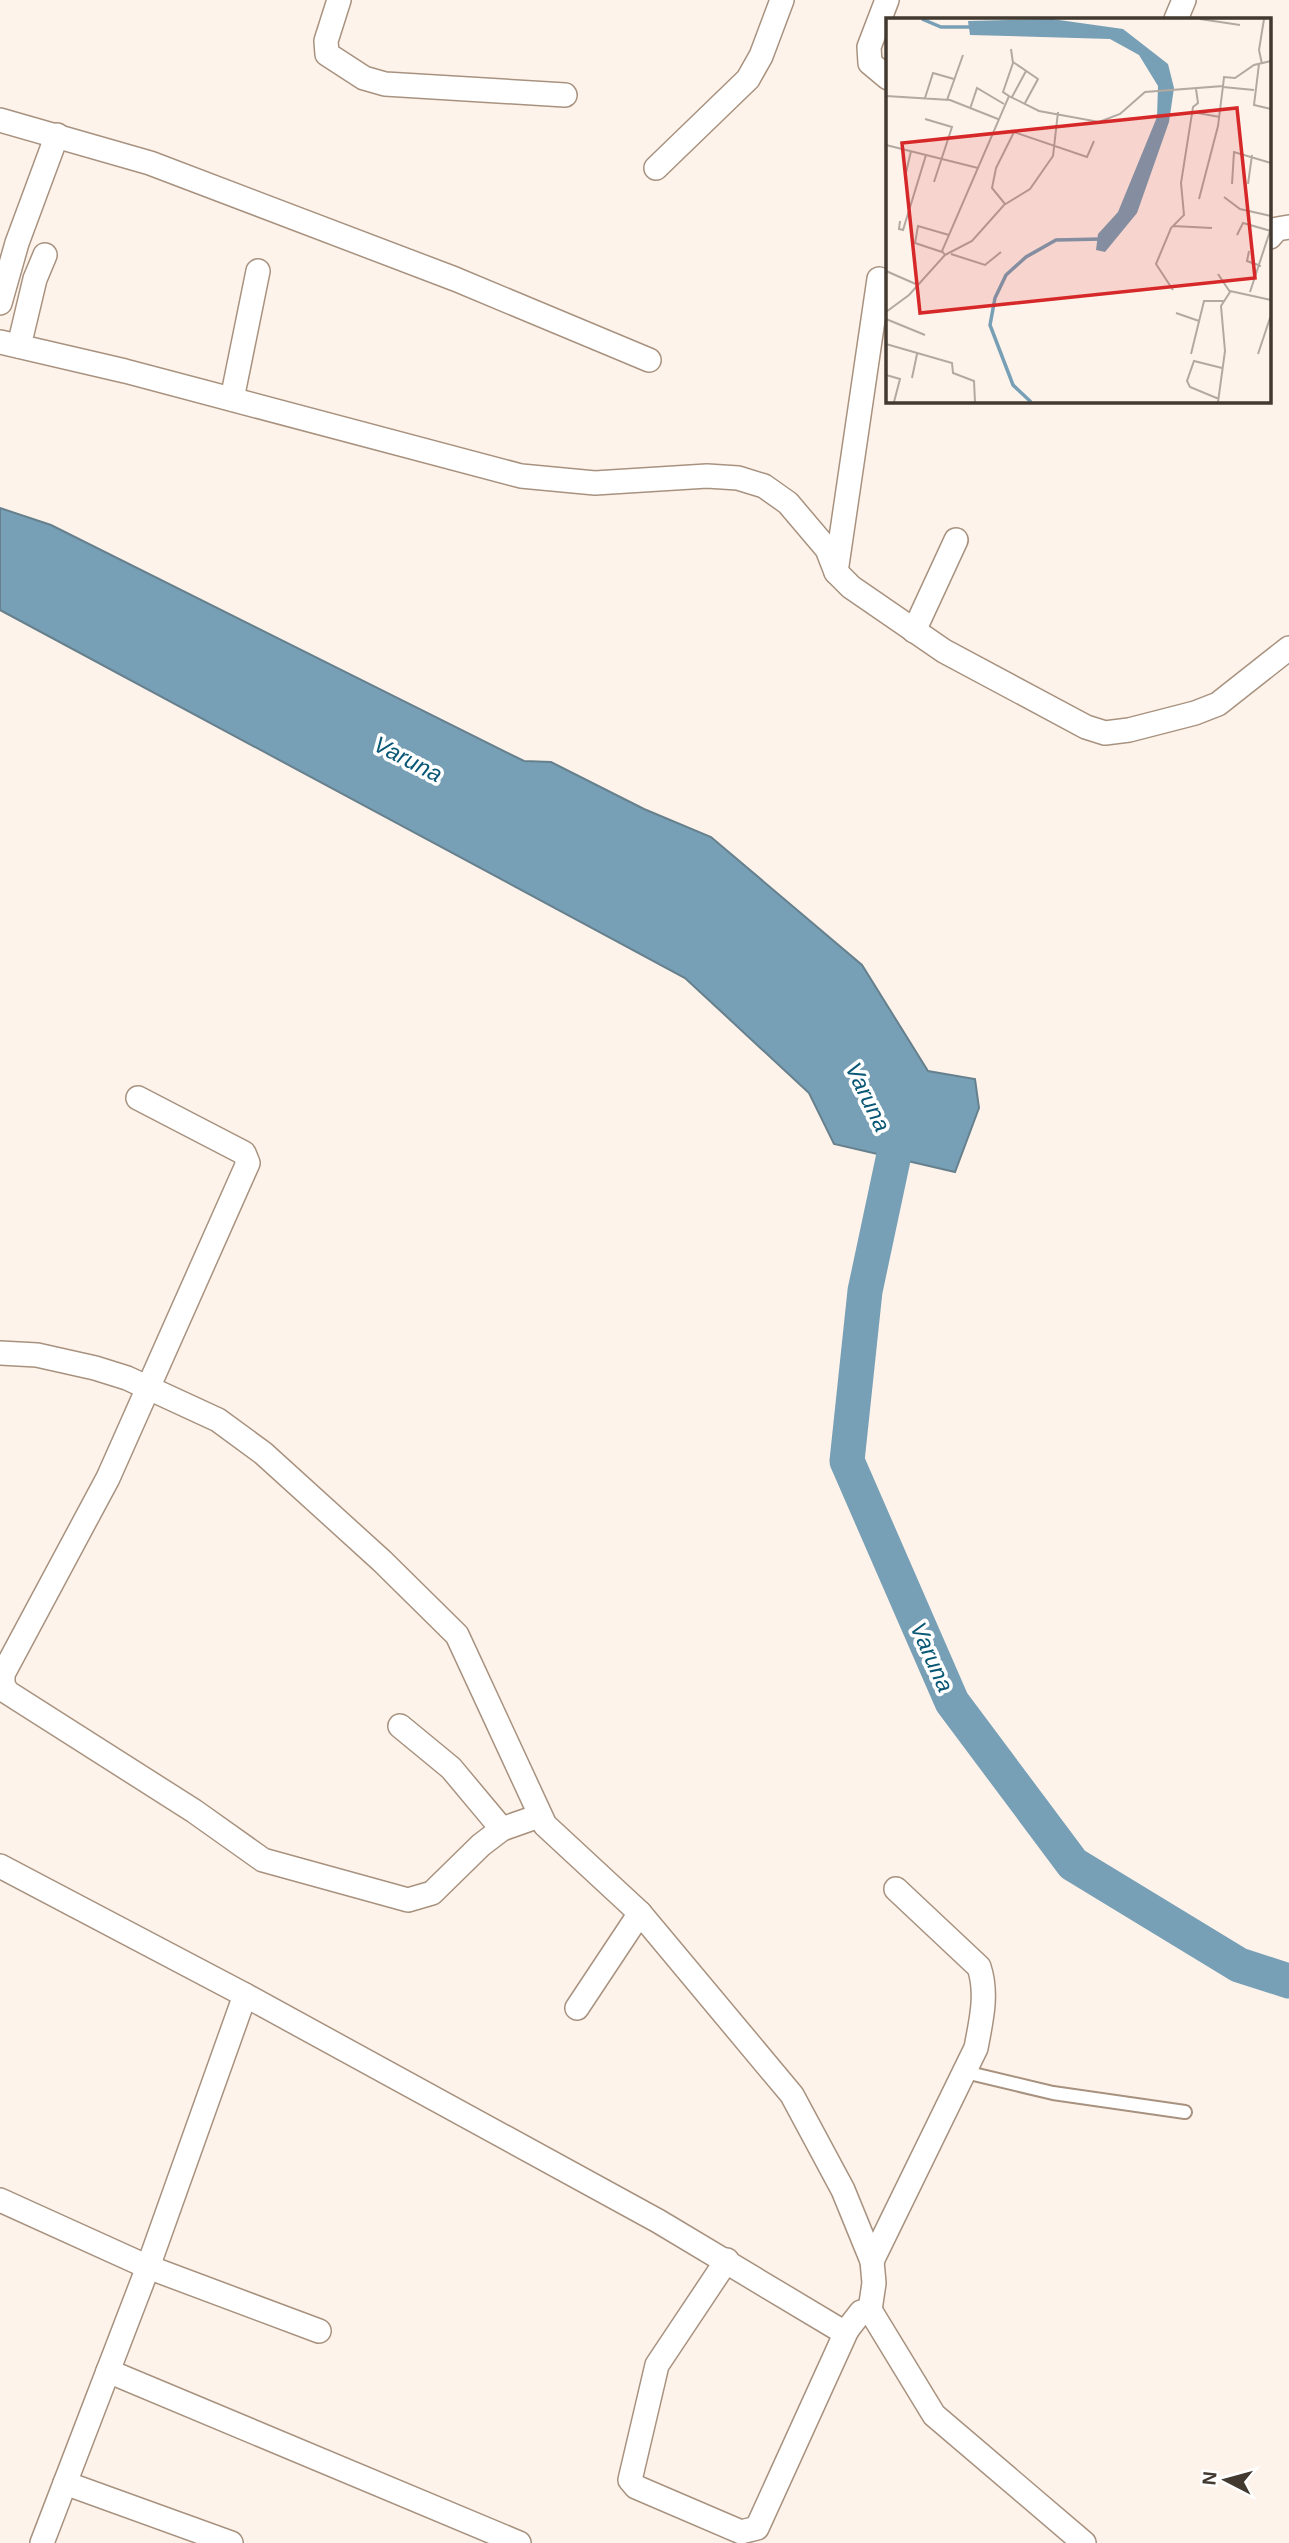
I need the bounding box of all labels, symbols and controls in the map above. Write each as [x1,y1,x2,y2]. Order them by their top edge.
inset map [886,18,1272,402]
water label: Varuna [369,731,447,787]
water label: Varuna [840,1058,896,1136]
water label: Varuna [905,1618,959,1696]
north arrow [1191,2445,1261,2515]
text: N [1198,2470,1221,2486]

